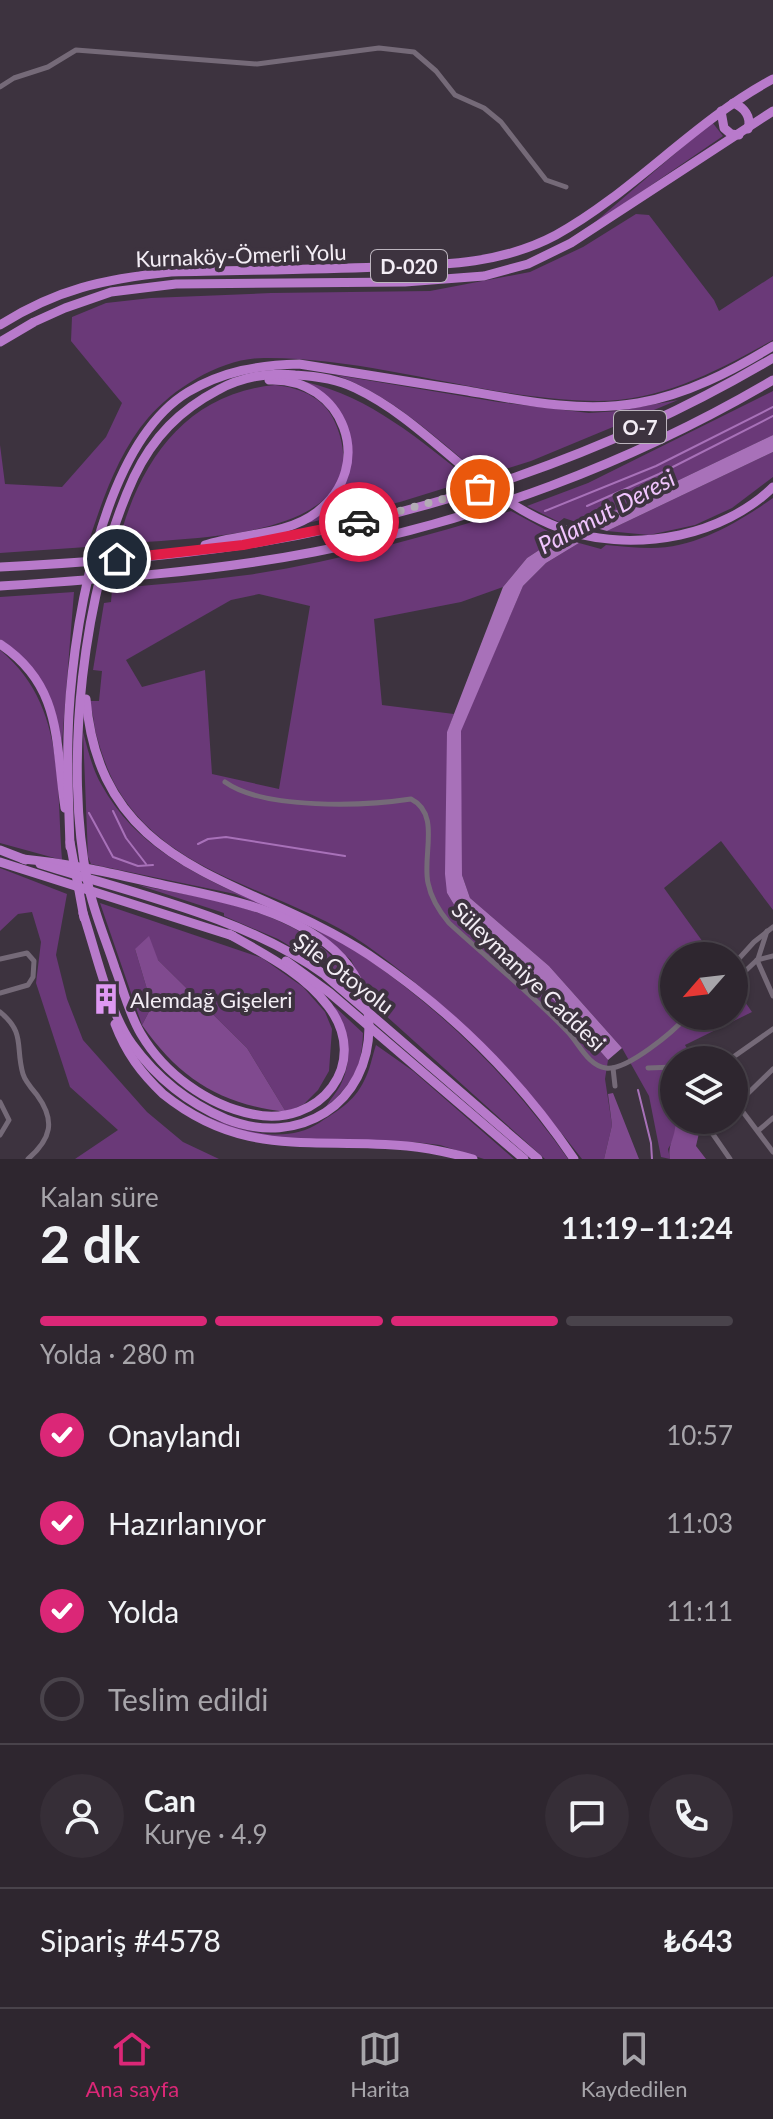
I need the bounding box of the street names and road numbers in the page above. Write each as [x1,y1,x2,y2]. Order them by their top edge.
street label: Kurnaköy-Ömerli Yolu [135,238,347,272]
road number: D-020 [371,250,447,282]
road number: O-7 [614,411,666,443]
street label: Süleymaniye Caddesi [446,896,612,1056]
street label: Şile Otoyolu [289,927,399,1019]

